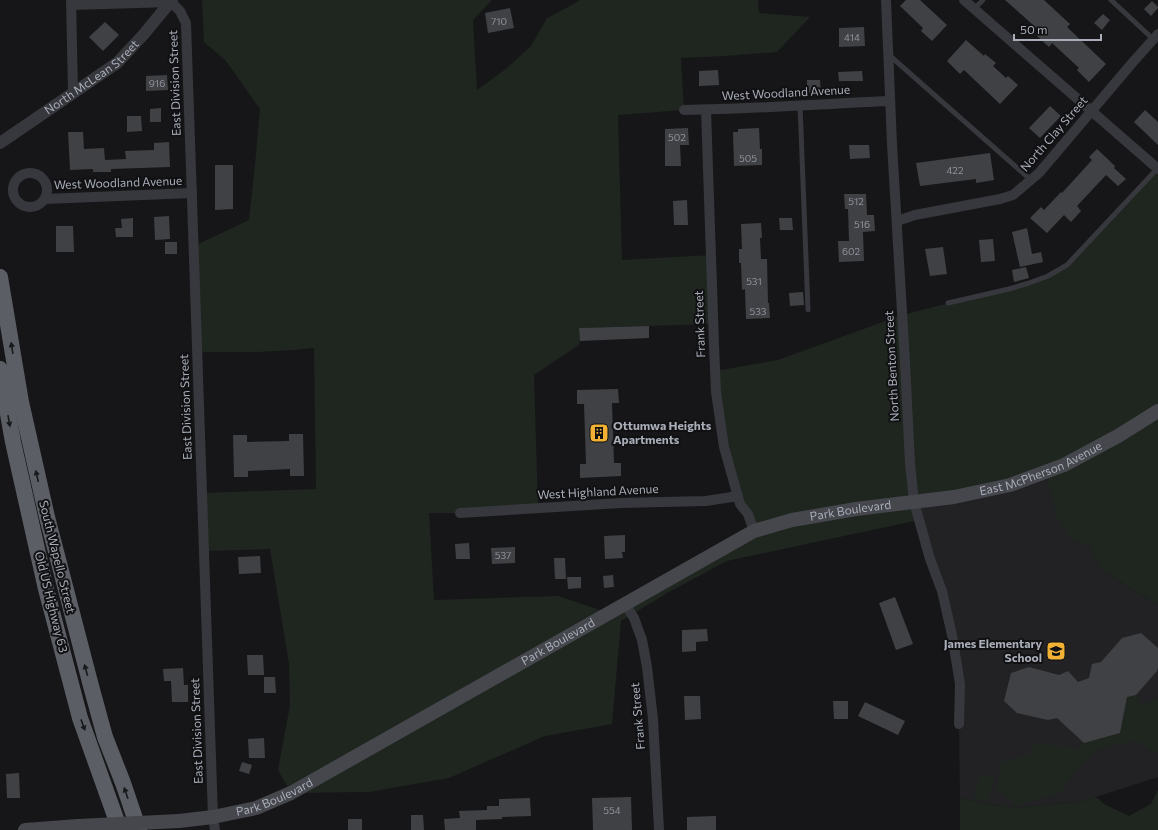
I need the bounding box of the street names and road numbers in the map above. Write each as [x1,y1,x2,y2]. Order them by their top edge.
street label: East Division Street [165,30,183,136]
street label: North McLean Street [41,36,141,117]
street label: West Woodland Avenue [721,82,850,102]
street label: North Clay Street [1017,93,1090,174]
street label: West Woodland Avenue [54,173,182,191]
street label: Frank Street [691,290,707,358]
street label: North Benton Street [881,310,901,422]
street label: East Division Street [176,354,194,460]
street label: East McPherson Avenue [978,438,1104,497]
street label: West Highland Avenue [537,481,659,501]
street label: Park Boulevard [809,497,892,523]
street label: South Wapello Street [37,499,79,615]
street label: Old US Highway 63 [33,550,71,654]
street label: Park Boulevard [518,615,597,667]
street label: East Division Street [187,678,205,784]
street label: Frank Street [627,682,647,750]
street label: Park Boulevard [235,774,315,818]

